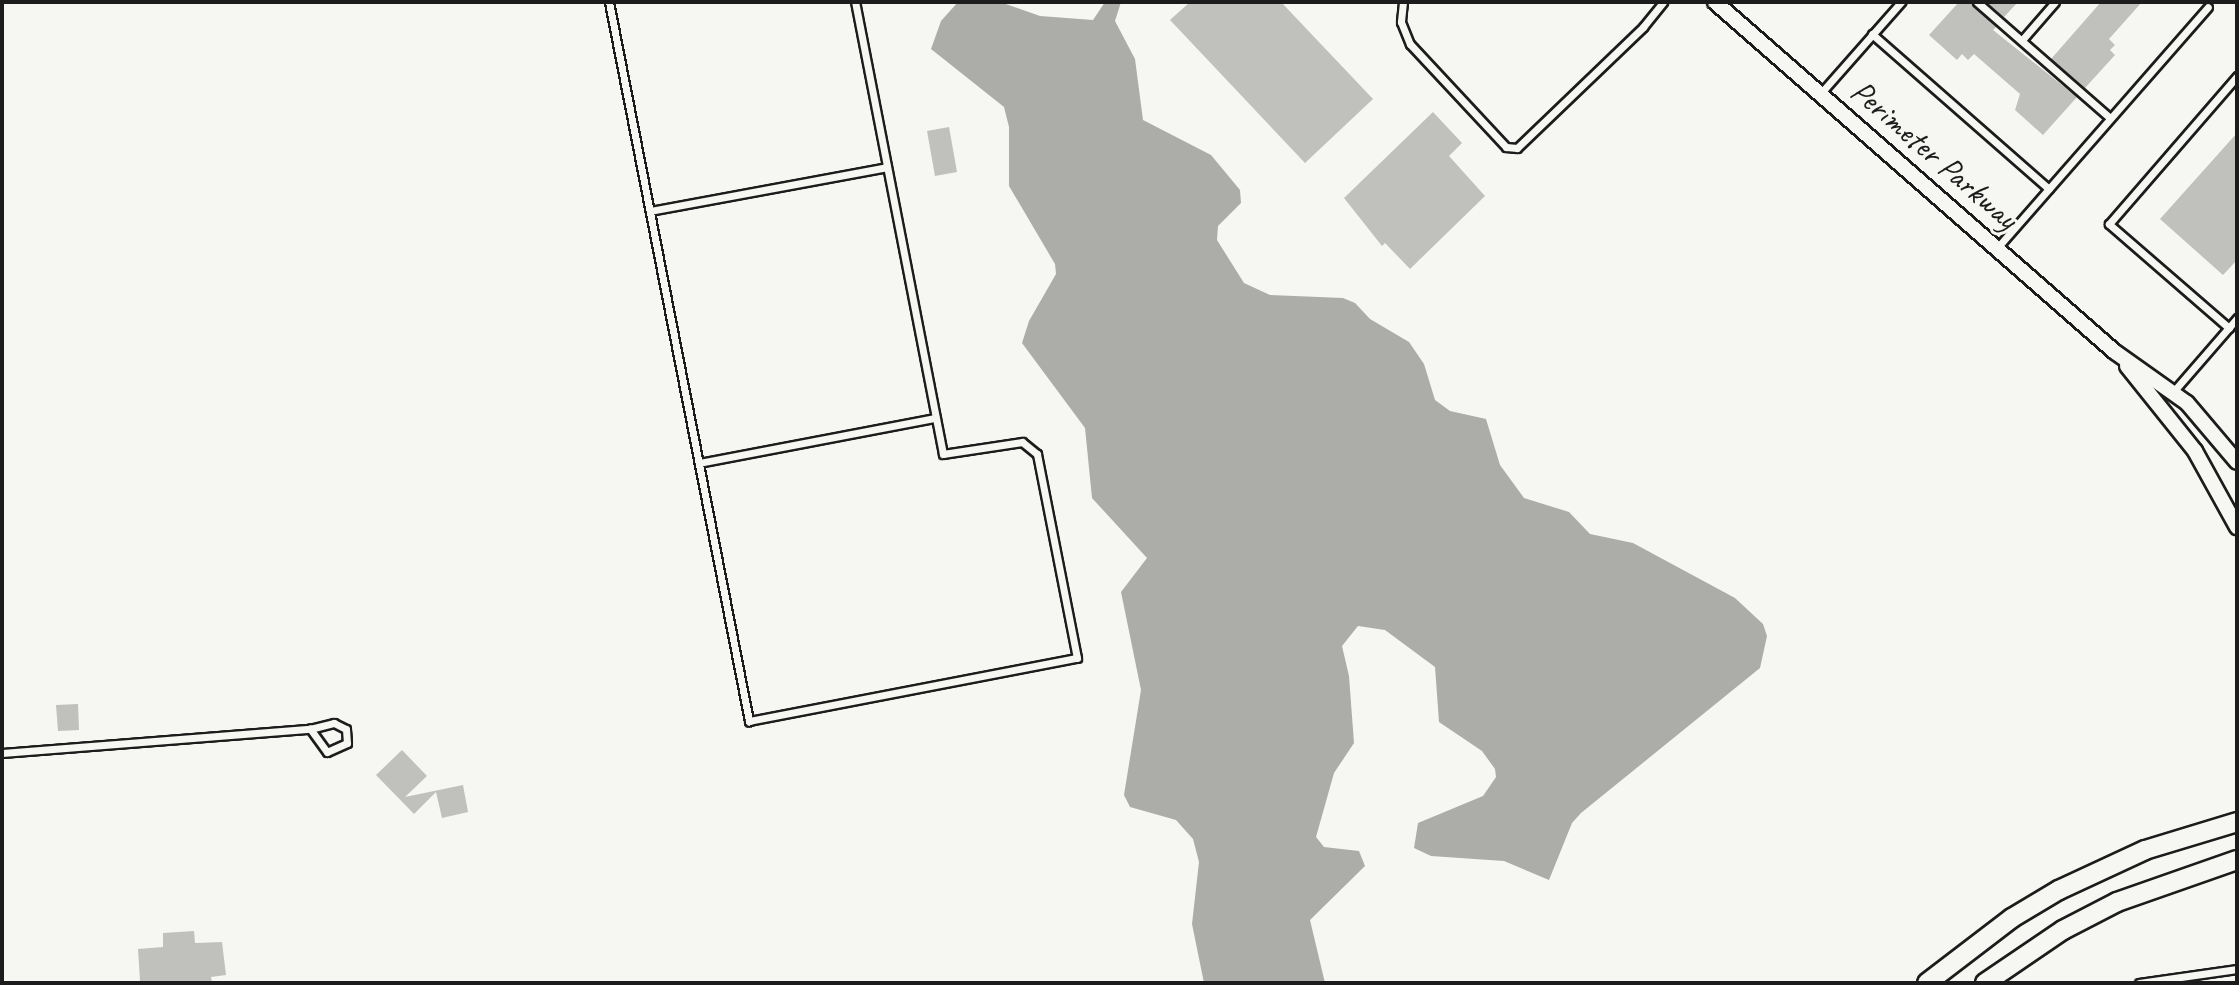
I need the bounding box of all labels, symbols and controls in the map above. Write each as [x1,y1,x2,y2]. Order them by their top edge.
street label: Perimeter Parkway [1842,71,2026,239]

